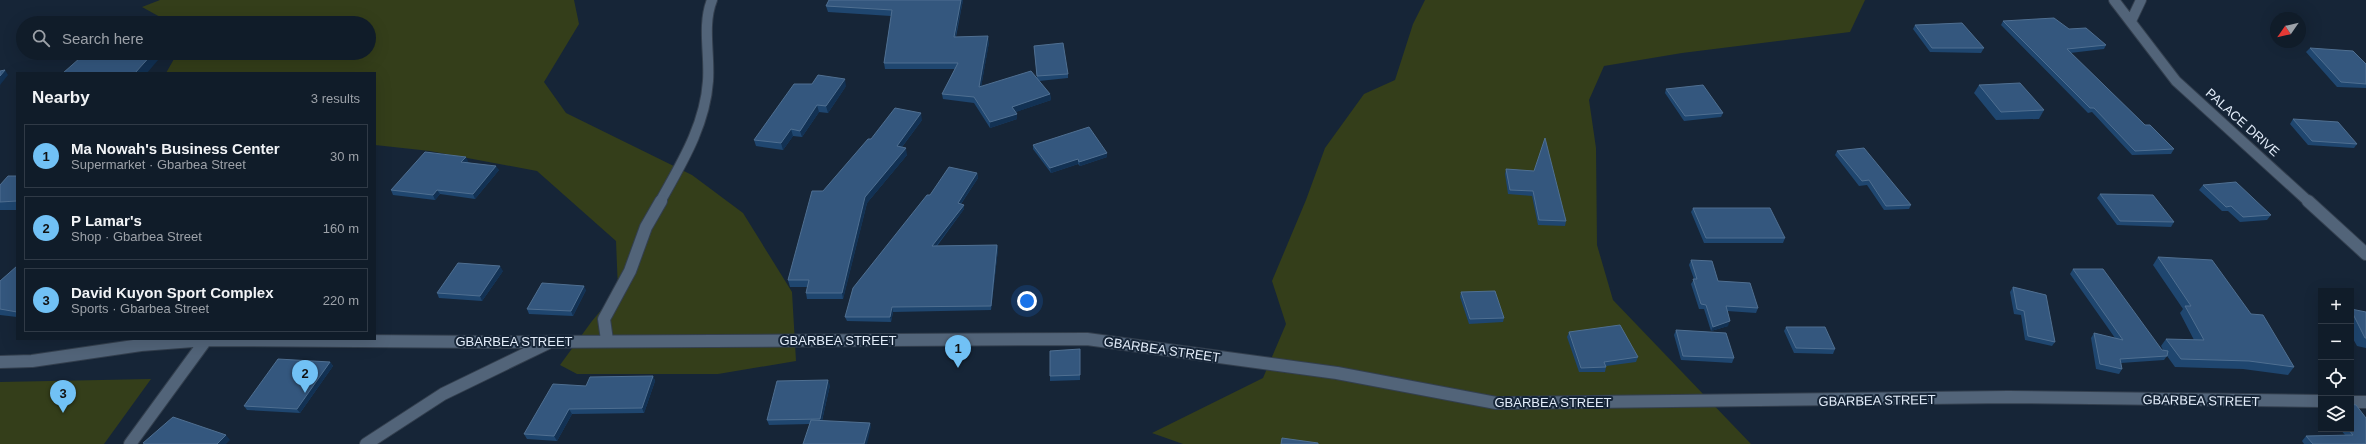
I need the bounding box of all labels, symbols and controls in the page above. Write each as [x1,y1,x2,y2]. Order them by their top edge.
north arrow [2270,12,2306,48]
search box [16,16,376,60]
icon: search [30,27,52,49]
text: Search here [62,30,144,47]
street label: PALACE DRIVE [2203,85,2283,160]
text: Nearby [32,88,90,107]
text: 3 results [311,91,360,106]
text: Ma Nowah's Business Center [71,140,280,157]
text: 1 [42,149,50,164]
text: 30 m [330,149,359,164]
text: Supermarket · Gbarbea Street [71,157,246,172]
text: P Lamar's [71,212,142,229]
text: 2 [42,221,50,236]
text: 160 m [323,221,359,236]
text: Shop · Gbarbea Street [71,229,202,244]
text: David Kuyon Sport Complex [71,284,274,301]
map controls [2318,288,2354,432]
button: + [2318,288,2354,324]
your location [1017,291,1037,311]
text: 3 [42,293,50,308]
text: 220 m [323,293,359,308]
text: Sports · Gbarbea Street [71,301,209,316]
button: − [2318,324,2354,360]
street label: GBARBEA STREET [779,333,897,348]
street label: GBARBEA STREET [455,334,573,349]
street label: GBARBEA STREET [1103,334,1221,365]
pin: 1 [945,335,971,368]
pin: 2 [292,360,318,393]
button: locate [2318,360,2354,396]
pin: 3 [50,380,76,413]
street label: GBARBEA STREET [1818,392,1936,409]
street label: GBARBEA STREET [2142,392,2260,409]
street label: GBARBEA STREET [1494,395,1612,410]
button: layers [2318,396,2354,432]

